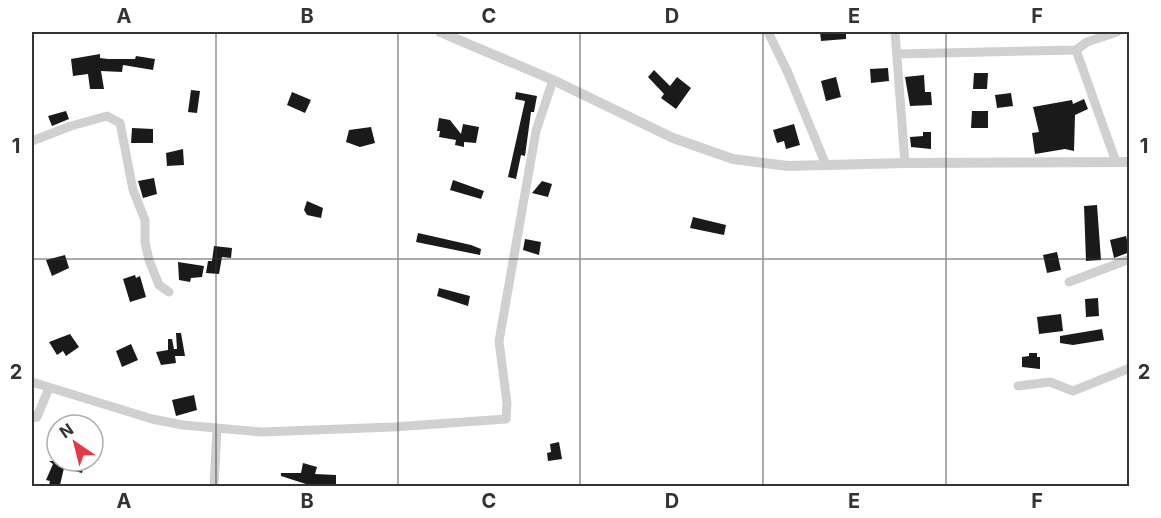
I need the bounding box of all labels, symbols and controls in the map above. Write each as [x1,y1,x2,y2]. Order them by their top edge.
text: A [117,4,132,28]
text: B [300,4,314,28]
text: C [482,4,496,28]
text: D [665,4,679,28]
text: E [848,4,860,28]
text: F [1031,4,1043,28]
text: 1 [12,134,20,158]
text: 1 [1140,134,1148,158]
text: 2 [10,360,22,384]
text: 2 [1138,360,1150,384]
north arrow [45,413,105,473]
text: N [56,419,77,442]
text: A [117,489,132,513]
text: B [300,489,314,513]
text: C [482,489,496,513]
text: D [665,489,679,513]
text: E [848,489,860,513]
text: F [1031,489,1043,513]

